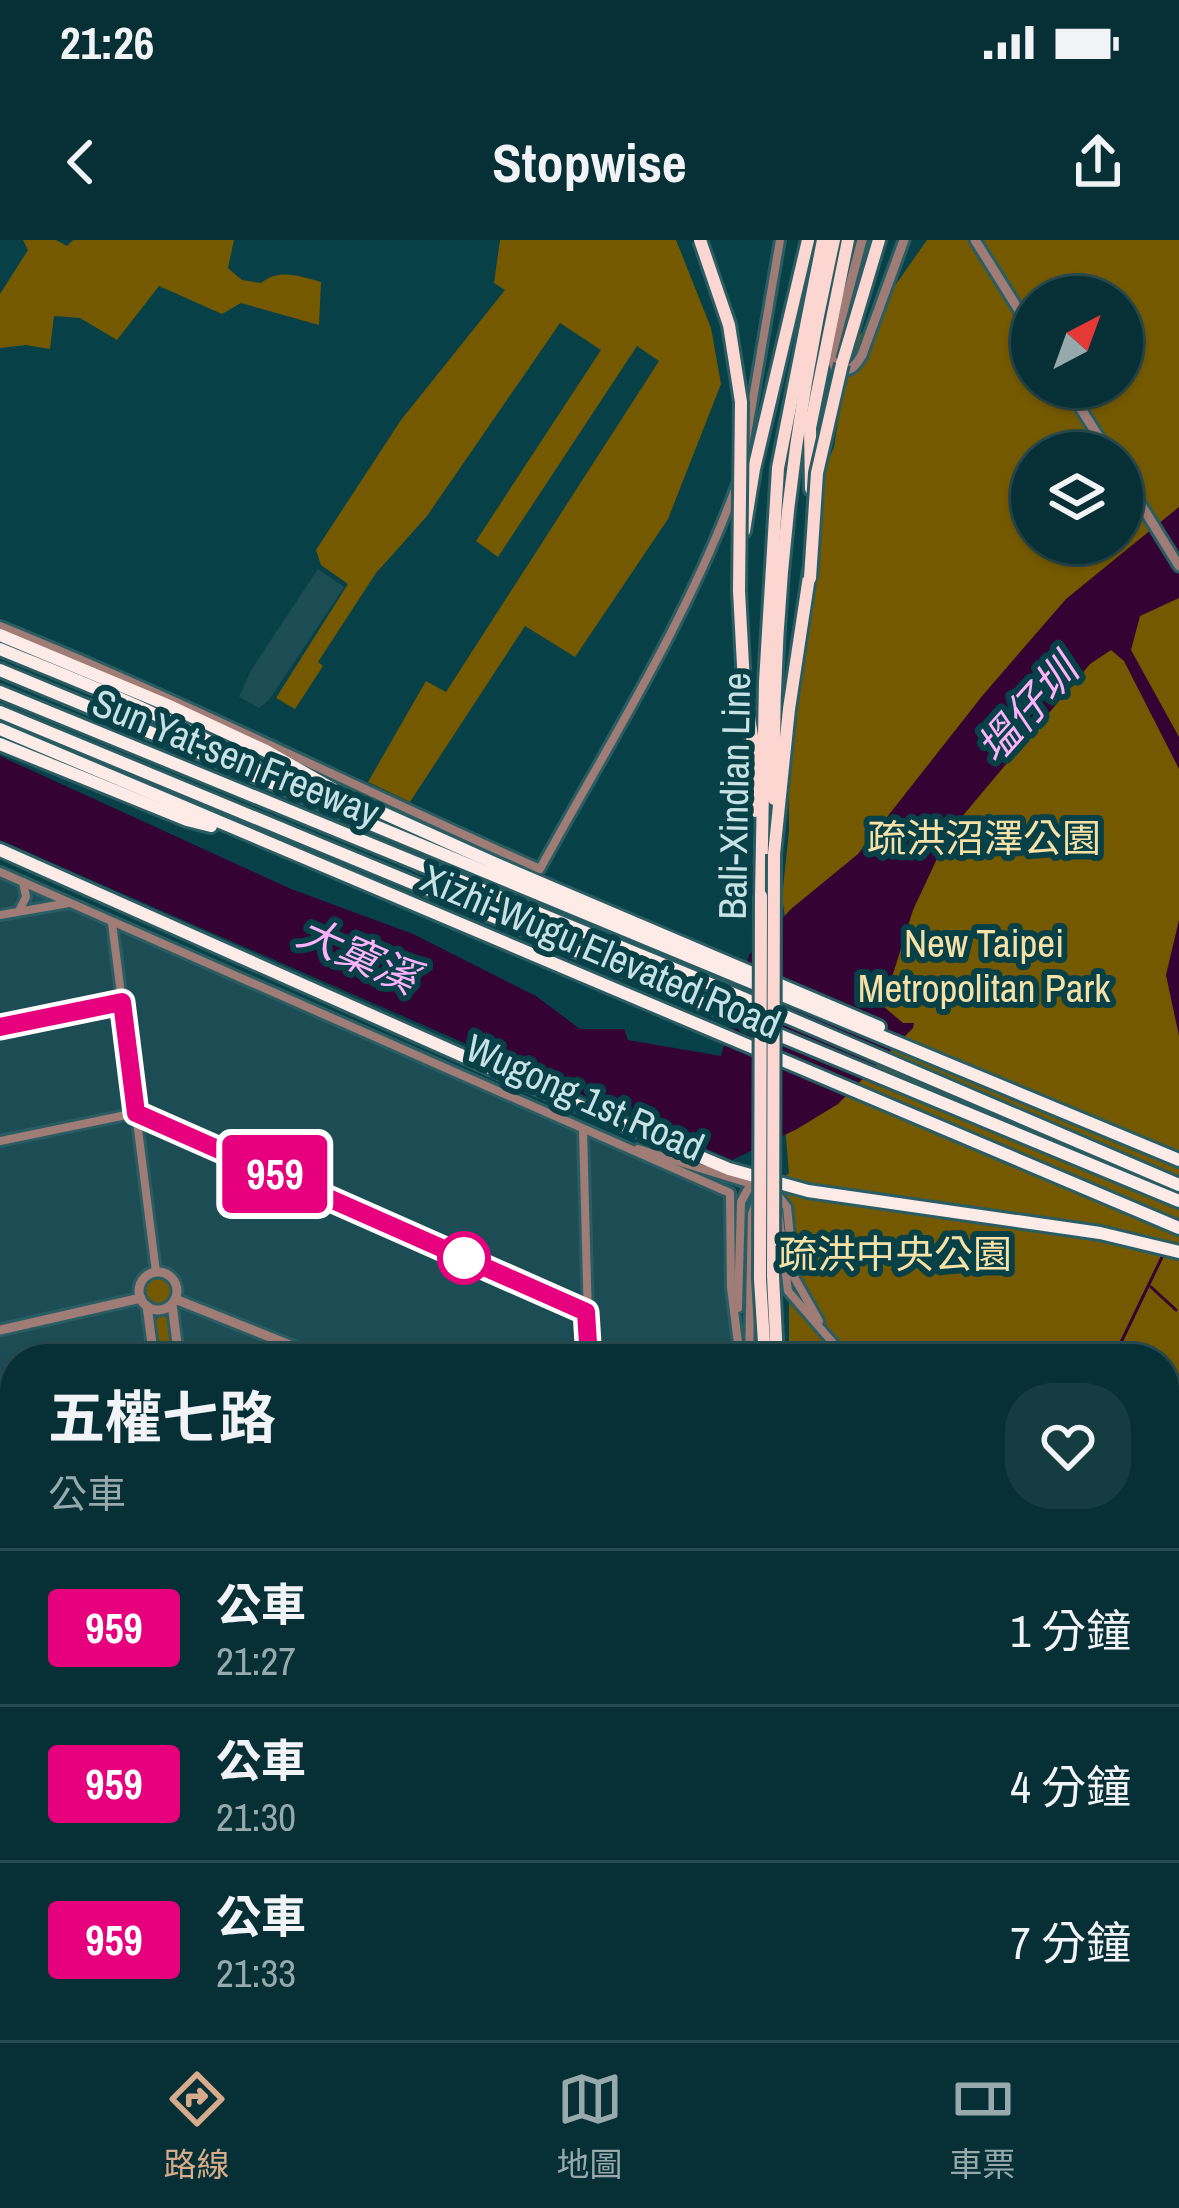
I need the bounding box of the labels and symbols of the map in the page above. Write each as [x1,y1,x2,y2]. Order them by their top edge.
north arrow [1011,276,1143,408]
water label: 塭仔圳 [964,639,1094,775]
street label: Bali-Xindian Line [706,672,762,920]
street label: Sun Yat-sen Freeway [85,676,387,838]
park label: 疏洪沼澤公園 [867,812,1101,864]
street label: Xizhi-Wugu Elevated Road [414,852,788,1050]
water label: 大窠溪 [289,904,432,1008]
park label: New Taipei Metropolitan Park [858,917,1111,1014]
street label: Wugong 1st Road [458,1021,712,1173]
line badge: 959 [206,1135,344,1213]
park label: 疏洪中央公園 [778,1228,1012,1280]
unlabelled marker [439,1233,489,1283]

